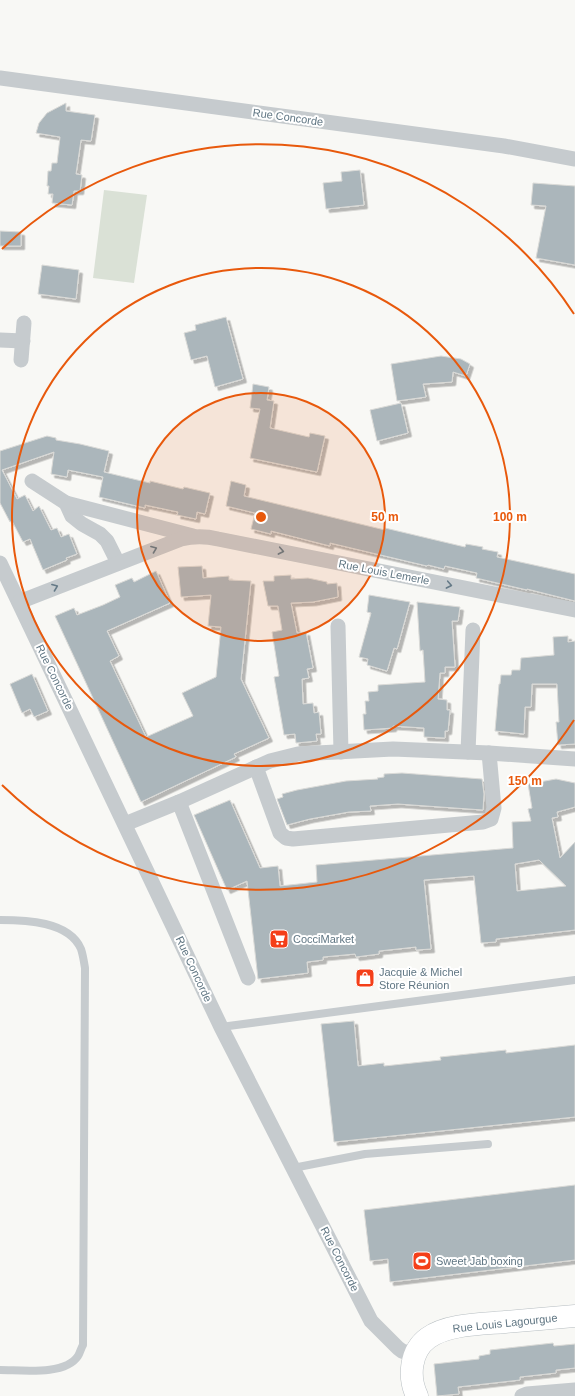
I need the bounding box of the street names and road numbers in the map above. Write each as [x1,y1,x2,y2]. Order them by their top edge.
street label: Rue Concorde [252,106,324,128]
street label: Rue Louis Lemerle [338,557,430,587]
street label: Rue Concorde [34,642,76,712]
street label: Rue Concorde [174,934,214,1004]
street label: Rue Concorde [319,1225,361,1293]
street label: Rue Louis Lagourgue [452,1312,558,1334]

